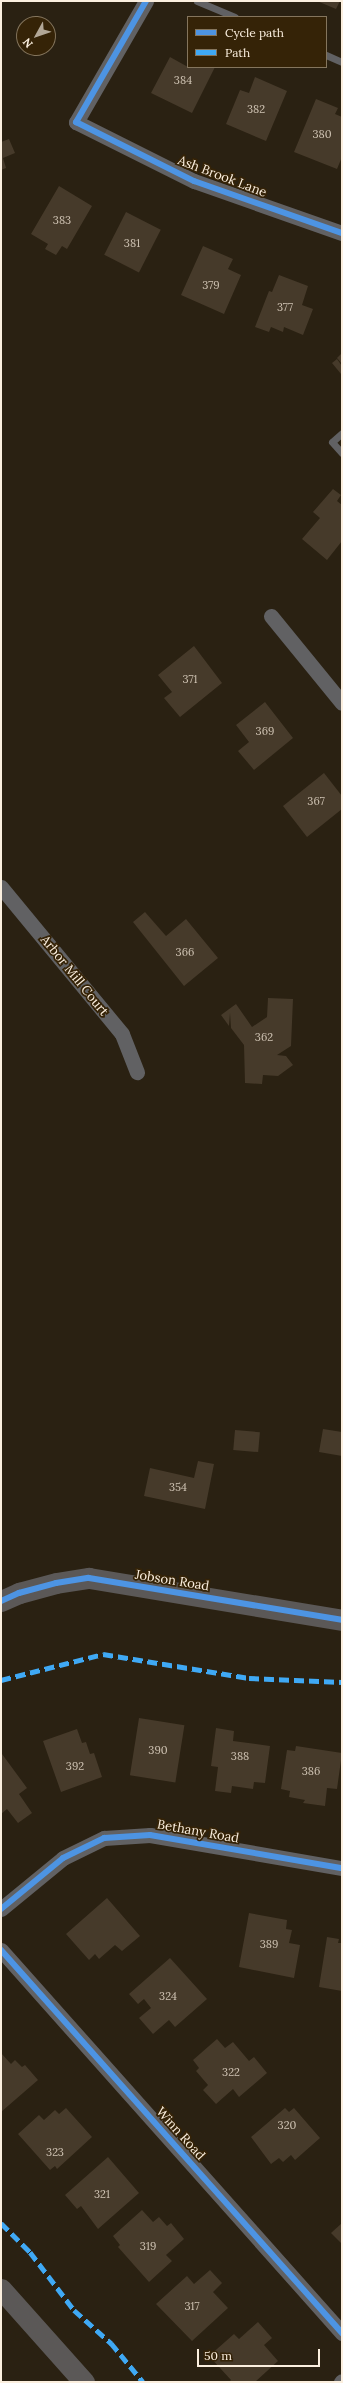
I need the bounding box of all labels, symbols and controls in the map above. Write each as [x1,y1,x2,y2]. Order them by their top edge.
north arrow [16,16,56,56]
legend [187,16,327,68]
text: Cycle path [225,25,284,40]
text: N [19,35,36,51]
text: Path [225,45,250,60]
house number: 384 [174,73,192,87]
house number: 382 [247,102,265,116]
house number: 380 [312,127,332,141]
street label: Ash Brook Lane [175,153,269,201]
house number: 383 [53,213,71,227]
house number: 381 [124,236,140,250]
house number: 379 [202,278,220,292]
house number: 377 [277,300,293,314]
house number: 371 [183,672,197,686]
house number: 369 [256,724,274,738]
house number: 367 [307,794,325,808]
street label: Arbor Mill Court [37,933,111,1019]
house number: 366 [176,945,194,959]
house number: 362 [255,1030,273,1044]
house number: 354 [169,1480,187,1494]
street label: Jobson Road [134,1567,210,1595]
house number: 390 [148,1743,168,1757]
house number: 388 [231,1749,249,1763]
house number: 392 [66,1759,84,1773]
house number: 386 [302,1764,320,1778]
street label: Bethany Road [156,1817,240,1847]
house number: 389 [260,1937,278,1951]
house number: 324 [159,1989,177,2003]
house number: 322 [222,2065,240,2079]
street label: Winn Road [152,2104,208,2164]
house number: 320 [278,2118,296,2132]
house number: 323 [46,2145,64,2159]
house number: 321 [94,2187,110,2201]
house number: 319 [140,2239,156,2253]
house number: 317 [184,2299,200,2313]
scale bar [199,2341,322,2367]
text: 50 m [204,2348,232,2363]

